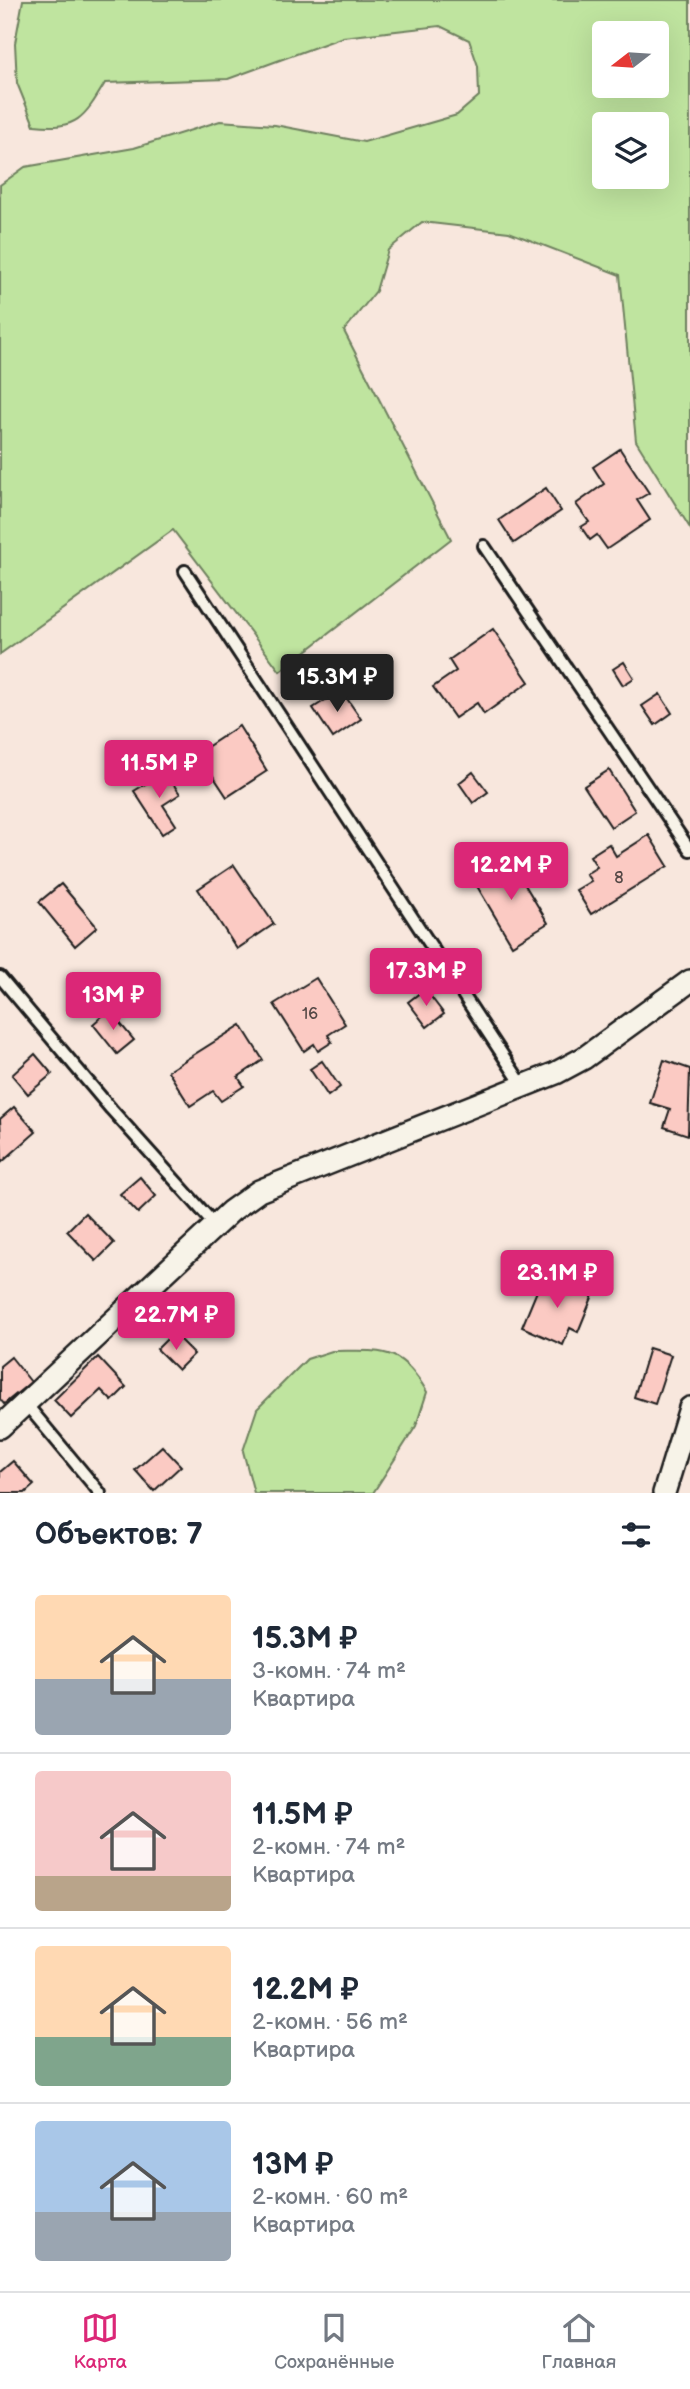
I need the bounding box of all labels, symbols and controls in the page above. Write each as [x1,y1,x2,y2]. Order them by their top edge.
north arrow [592,21,668,98]
map controls [592,21,669,189]
button: layers [592,112,669,189]
pin: 15.3M ₽ [272,654,402,714]
text: 15.3M ₽ [297,663,377,691]
pin: 11.5M ₽ [94,740,224,800]
text: 11.5M ₽ [120,749,198,777]
pin: 12.2M ₽ [446,842,576,902]
text: 12.2M ₽ [470,851,552,879]
house number: 8 [614,869,624,888]
pin: 17.3M ₽ [361,948,491,1008]
text: 17.3M ₽ [386,957,466,985]
pin: 13M ₽ [64,972,162,1032]
text: 13M ₽ [82,981,144,1009]
house number: 16 [302,1005,318,1024]
pin: 23.1M ₽ [492,1250,622,1310]
text: 23.1M ₽ [517,1259,597,1287]
pin: 22.7M ₽ [111,1292,241,1352]
text: 22.7M ₽ [134,1301,218,1329]
icon: filters [617,1516,655,1554]
text: Объектов: 7 [35,1517,203,1553]
text: 15.3M ₽ [252,1621,357,1657]
icon: home [91,1623,175,1707]
text: 3-комн. · 74 m² [252,1657,406,1685]
text: Квартира [252,1685,355,1713]
text: 11.5M ₽ [252,1797,353,1833]
icon: home [91,1799,175,1883]
text: 2-комн. · 74 m² [252,1833,405,1861]
text: Квартира [252,1861,355,1889]
text: 12.2M ₽ [252,1972,359,2008]
icon: home [91,1974,175,2058]
text: 2-комн. · 56 m² [252,2008,408,2036]
text: Квартира [252,2036,355,2064]
text: 13M ₽ [252,2147,334,2183]
icon: home [91,2149,175,2233]
text: 2-комн. · 60 m² [252,2183,408,2211]
text: Квартира [252,2211,355,2239]
tab: Карта [74,2309,127,2374]
tab: Сохранённые [274,2309,394,2374]
tab: Главная [541,2309,616,2374]

